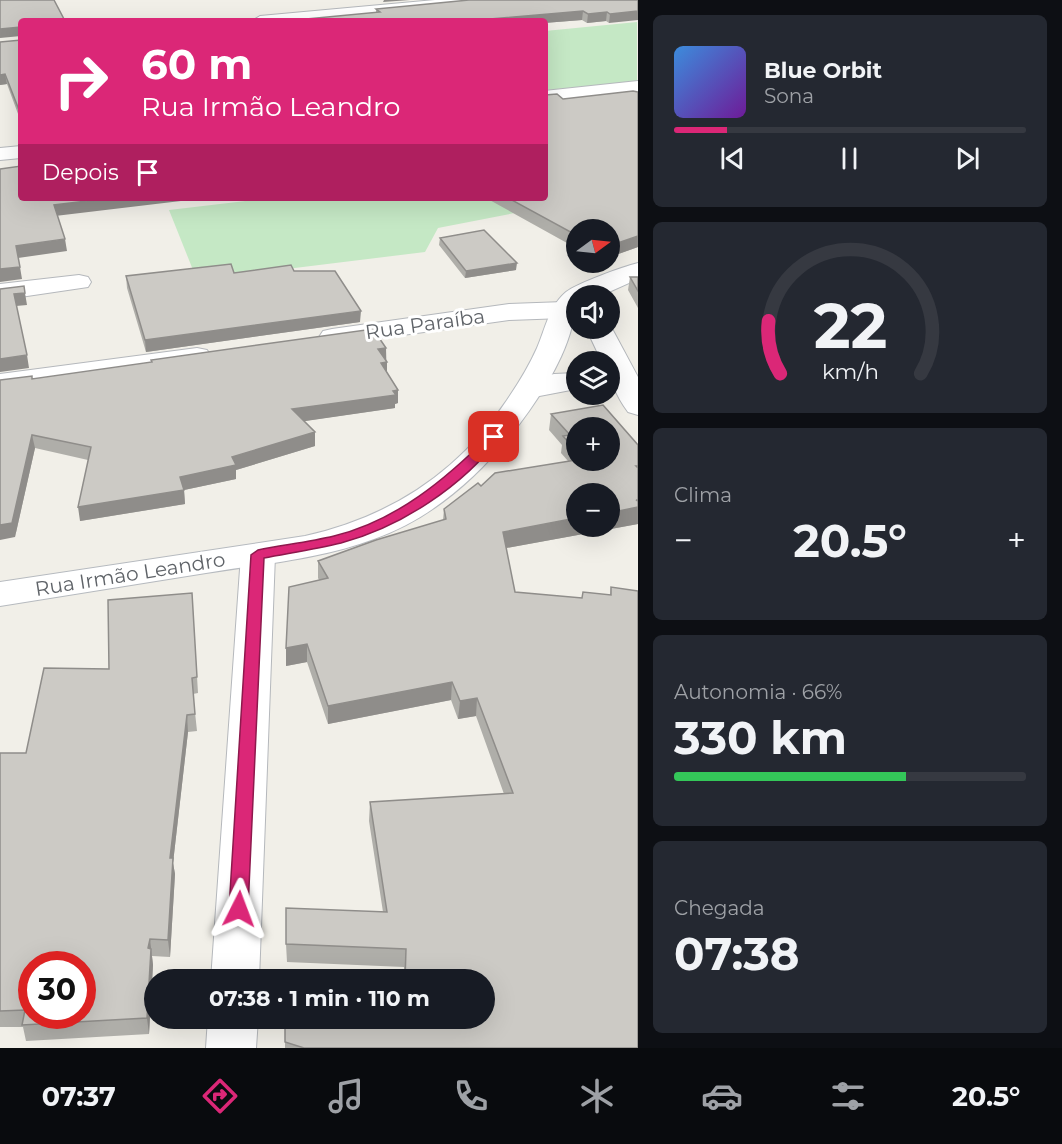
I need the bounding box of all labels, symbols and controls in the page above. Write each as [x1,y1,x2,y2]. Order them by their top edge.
text: 60 m [141,38,252,90]
icon: right [42,42,120,120]
text: Blue Orbit [764,57,882,84]
text: Sona [764,84,814,108]
text: Rua Irmão Leandro [141,90,401,123]
icon: previous [716,142,749,175]
icon: pause [833,142,866,175]
icon: next [951,142,984,175]
icon: arrive [131,156,164,189]
text: Depois [42,159,119,186]
north arrow [566,219,620,273]
map controls [566,219,620,537]
button: sound [566,285,620,339]
text: 22 [813,289,887,365]
street label: Rua Paraíba [364,304,486,344]
button: layers [566,351,620,405]
text: km/h [821,359,879,385]
pin [468,411,519,462]
button: + [566,417,620,471]
icon: arrive [477,420,510,453]
button: − [566,483,620,537]
text: Clima [674,483,732,507]
text: 20.5° [793,513,907,568]
text: − [674,520,693,560]
text: + [1007,520,1026,560]
street label: Rua Irmão Leandro [33,547,227,601]
text: Autonomia · 66% [674,680,842,704]
text: 330 km [674,710,847,765]
position arrow [207,877,271,941]
text: Chegada [674,896,765,920]
text: 07:38 [674,926,800,981]
speed limit sign: 30 [18,951,96,1029]
text: 07:38 · 1 min · 110 m [209,985,430,1012]
icon: directions [199,1075,241,1117]
icon: music [325,1075,367,1117]
icon: phone [450,1075,492,1117]
icon: climate [576,1075,618,1117]
icon: car [701,1075,743,1117]
icon: filters [827,1075,869,1117]
text: 07:37 [42,1080,116,1113]
text: 20.5° [952,1080,1020,1113]

